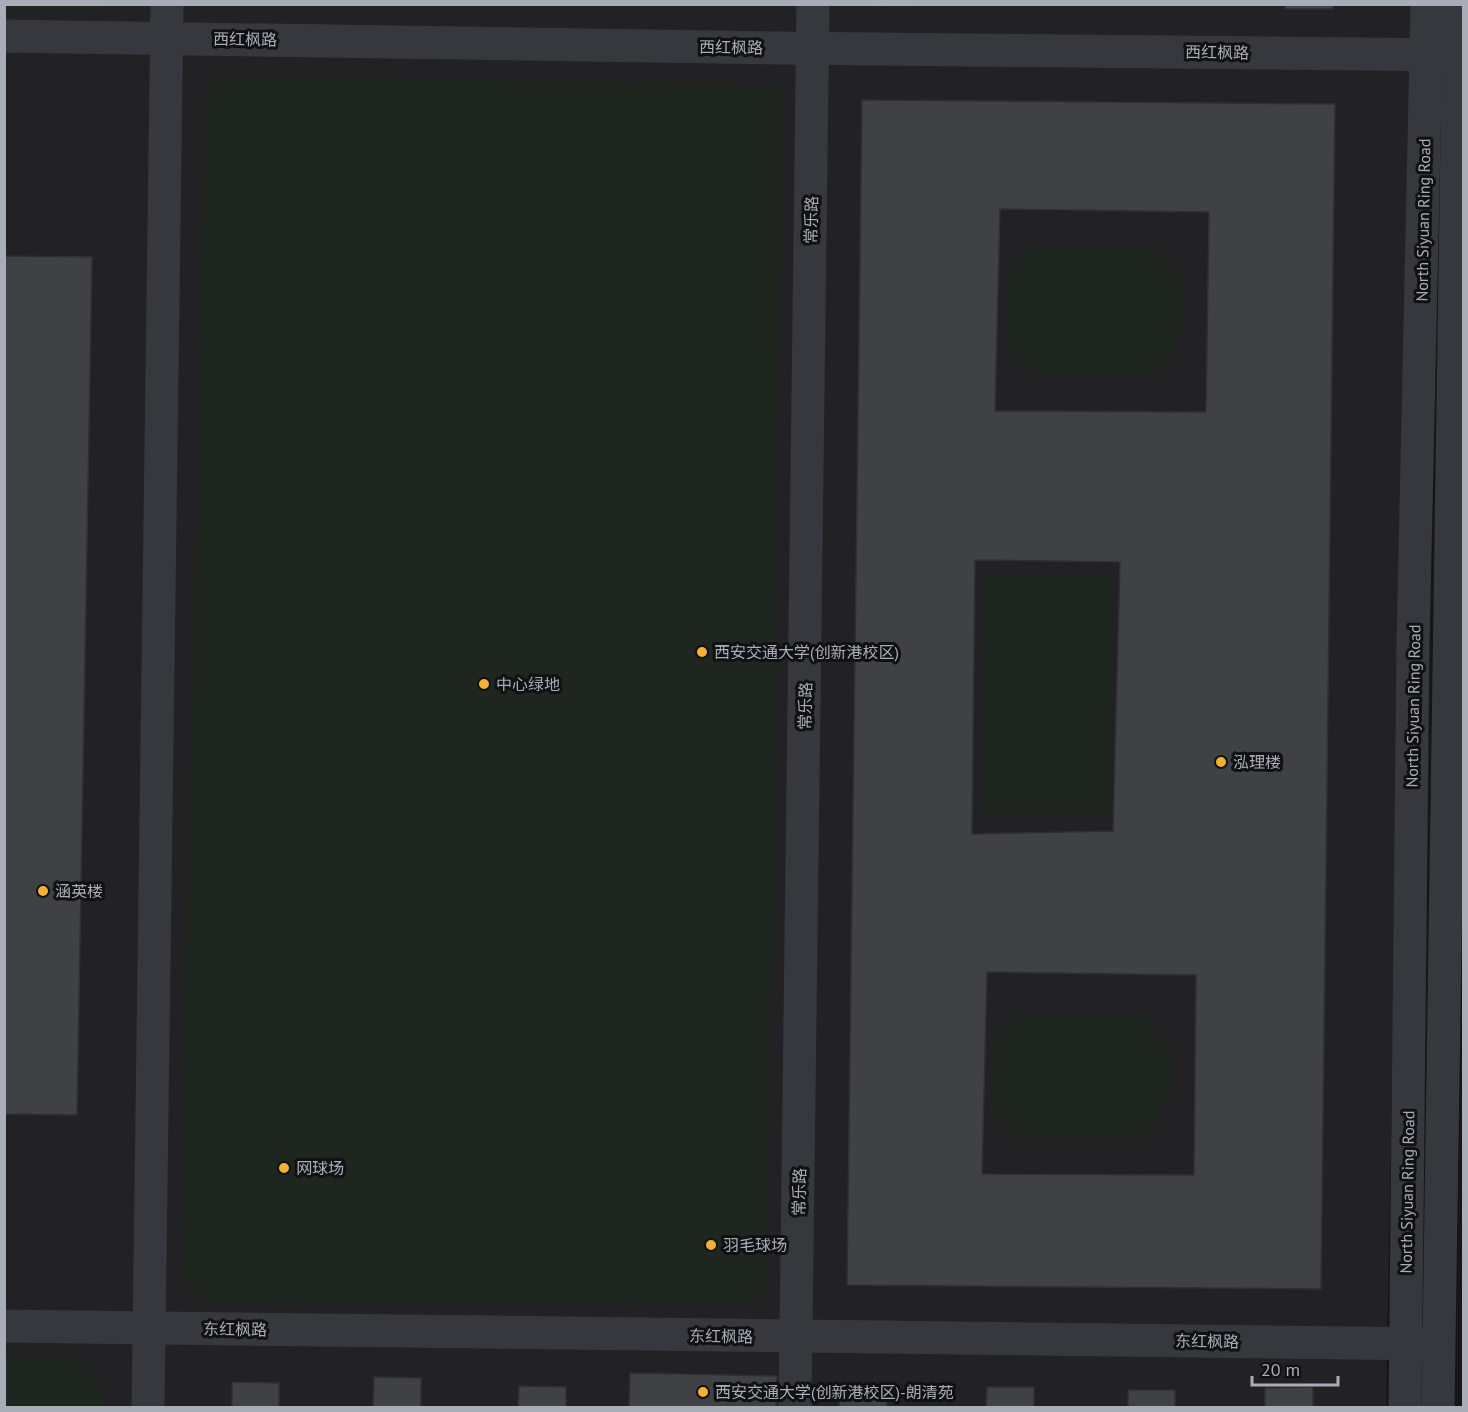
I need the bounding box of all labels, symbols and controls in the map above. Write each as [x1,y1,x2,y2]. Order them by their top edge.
street label: 西红枫路 [213,28,277,50]
street label: 西红枫路 [699,36,763,58]
street label: 西红枫路 [1185,41,1249,63]
street label: North Siyuan Ring Road [1412,138,1434,302]
street label: 常乐路 [801,196,821,244]
street label: North Siyuan Ring Road [1402,624,1424,788]
place label: 西安交通大学(创新港校区) [714,642,899,662]
marker: 西安交通大学(创新港校区) [695,645,709,659]
place label: 中心绿地 [496,674,560,694]
marker: 中心绿地 [477,677,491,691]
street label: 常乐路 [795,682,815,730]
place label: 泓理楼 [1233,752,1281,772]
marker: 泓理楼 [1214,755,1228,769]
place label: 涵英楼 [55,881,103,901]
marker: 涵英楼 [36,884,50,898]
street label: North Siyuan Ring Road [1396,1110,1418,1274]
place label: 网球场 [296,1158,344,1178]
marker: 网球场 [277,1161,291,1175]
street label: 常乐路 [789,1168,809,1216]
place label: 羽毛球场 [723,1235,787,1255]
marker: 羽毛球场 [704,1238,718,1252]
street label: 东红枫路 [203,1318,267,1340]
street label: 东红枫路 [689,1325,753,1347]
street label: 东红枫路 [1175,1330,1239,1352]
scale bar [1252,1349,1338,1387]
text: 20 m [1261,1358,1300,1381]
place label: 西安交通大学(创新港校区)-朗清苑 [715,1382,954,1402]
marker: 西安交通大学(创新港校区)-朗清苑 [696,1385,710,1399]

